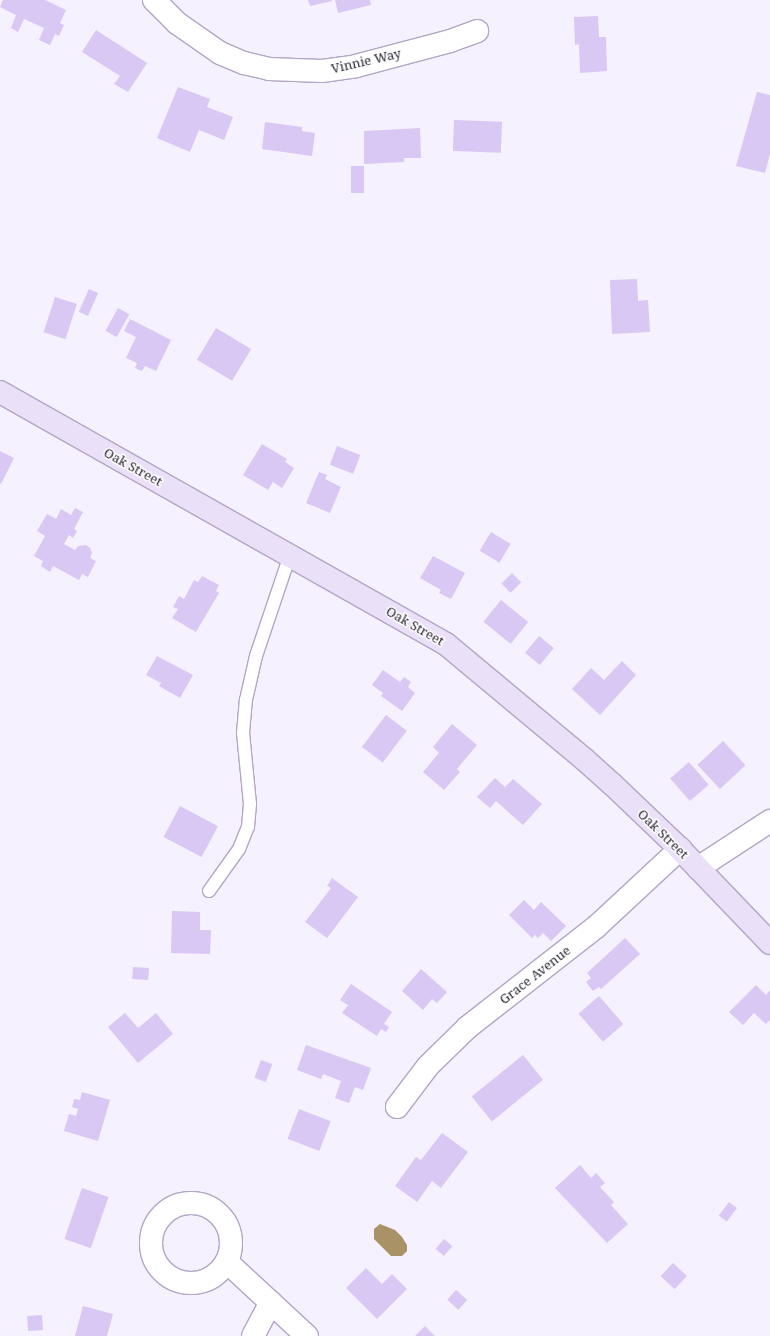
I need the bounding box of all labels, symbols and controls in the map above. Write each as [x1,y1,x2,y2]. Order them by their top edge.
street label: Vinnie Way [330,45,402,77]
street label: Oak Street [101,445,165,489]
street label: Oak Street [383,603,447,649]
street label: Oak Street [634,806,692,862]
street label: Grace Avenue [496,942,574,1008]

